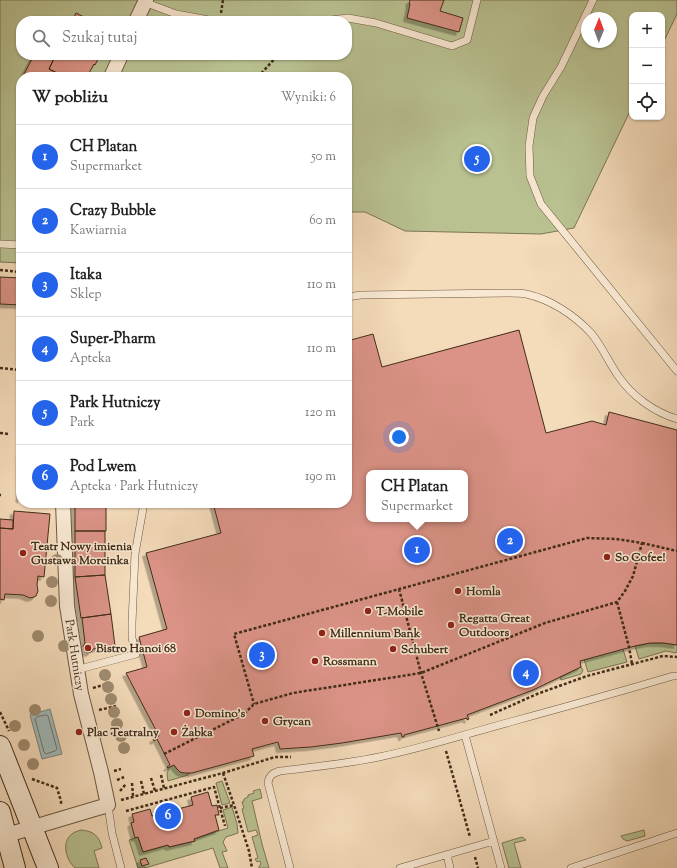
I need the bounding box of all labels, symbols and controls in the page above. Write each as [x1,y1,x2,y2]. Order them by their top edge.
north arrow [581,12,617,48]
map controls [629,12,665,120]
button: + [629,12,665,48]
search box [16,16,352,60]
icon: search [30,27,52,49]
text: Szukaj tutaj [62,28,137,49]
button: − [629,48,665,84]
button: locate [629,84,665,120]
text: W pobliżu [32,86,108,110]
text: Wyniki: 6 [281,89,336,107]
text: CH Platan [70,137,138,158]
pin: 5 [464,144,490,174]
text: 1 [43,148,47,166]
text: 50 m [311,148,336,166]
text: Supermarket [70,158,142,176]
text: Crazy Bubble [70,201,156,222]
text: 2 [42,212,48,230]
text: 60 m [309,212,336,230]
text: Kawiarnia [70,222,127,240]
text: Itaka [70,265,102,286]
text: 3 [42,276,48,294]
text: 110 m [307,276,336,294]
text: Sklep [70,286,102,304]
text: Super-Pharm [70,329,156,350]
text: 4 [42,340,48,358]
text: 110 m [307,340,336,358]
text: Apteka [70,350,111,368]
text: Park Hutniczy [70,393,160,414]
text: 5 [43,404,47,422]
text: 120 m [305,404,336,422]
text: Park [70,414,95,432]
your location [389,427,409,447]
text: Pod Lwem [70,457,136,478]
text: 6 [42,468,48,486]
text: 190 m [305,468,336,486]
popup [366,470,468,522]
text: CH Platan [381,477,448,498]
text: Apteka · Park Hutniczy [70,478,198,496]
text: Supermarket [381,498,453,516]
pin: 2 [497,526,523,556]
pin: 1 [404,535,430,565]
place label: Teatr Nowy imienia Gustawa Morcinka [30,538,132,570]
marker: Teatr Nowy imienia Gustawa Morcinka [18,548,28,558]
place label: So Cofee! [615,549,666,567]
marker: So Cofee! [602,552,612,562]
place label: Homla [465,583,501,601]
marker: Homla [453,586,463,596]
place label: T-Mobile [375,603,424,621]
marker: T-Mobile [363,606,373,616]
place label: Regatta Great Outdoors [458,610,531,642]
street label: Park Hutniczy [59,618,89,692]
marker: Regatta Great Outdoors [446,620,456,630]
place label: Millennium Bank [329,625,421,643]
marker: Millennium Bank [317,628,327,638]
place label: Bistro Hanoi 68 [95,640,176,658]
pin: 3 [249,640,275,670]
place label: Schubert [401,641,449,659]
marker: Bistro Hanoi 68 [83,643,93,653]
marker: Schubert [388,644,398,654]
place label: Rossmann [322,653,378,671]
marker: Rossmann [310,656,320,666]
pin: 4 [513,658,539,688]
place label: Domino's [194,705,245,723]
marker: Domino's [182,708,192,718]
place label: Grycan [273,713,312,731]
marker: Grycan [260,716,270,726]
place label: Plac Teatralny [86,724,159,742]
place label: Żabka [181,724,213,742]
marker: Plac Teatralny [74,727,84,737]
marker: Żabka [169,727,179,737]
pin: 6 [155,801,181,831]

